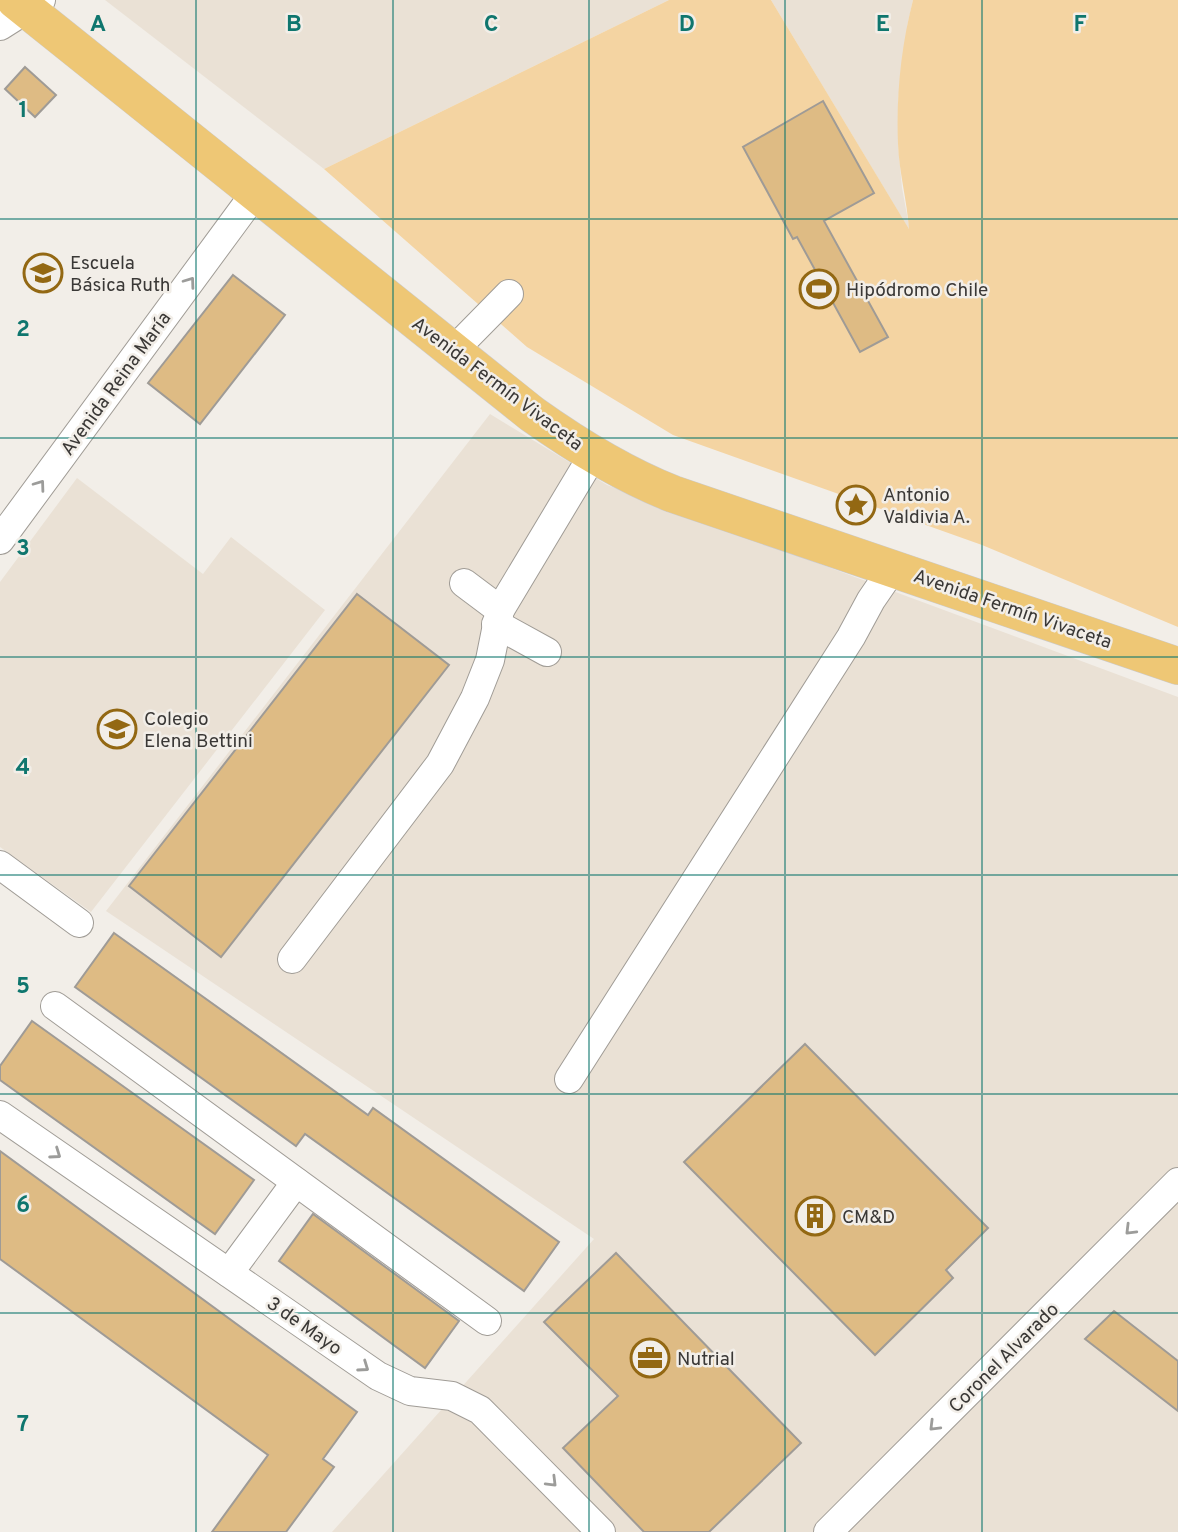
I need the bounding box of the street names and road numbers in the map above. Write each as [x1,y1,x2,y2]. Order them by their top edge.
street label: Avenida Reina María [56,307,177,461]
street label: Avenida Fermín Vivaceta [406,312,587,457]
street label: Avenida Fermín Vivaceta [910,565,1115,655]
street label: 3 de Mayo [262,1292,346,1361]
street label: Coronel Alvarado [944,1298,1065,1419]

